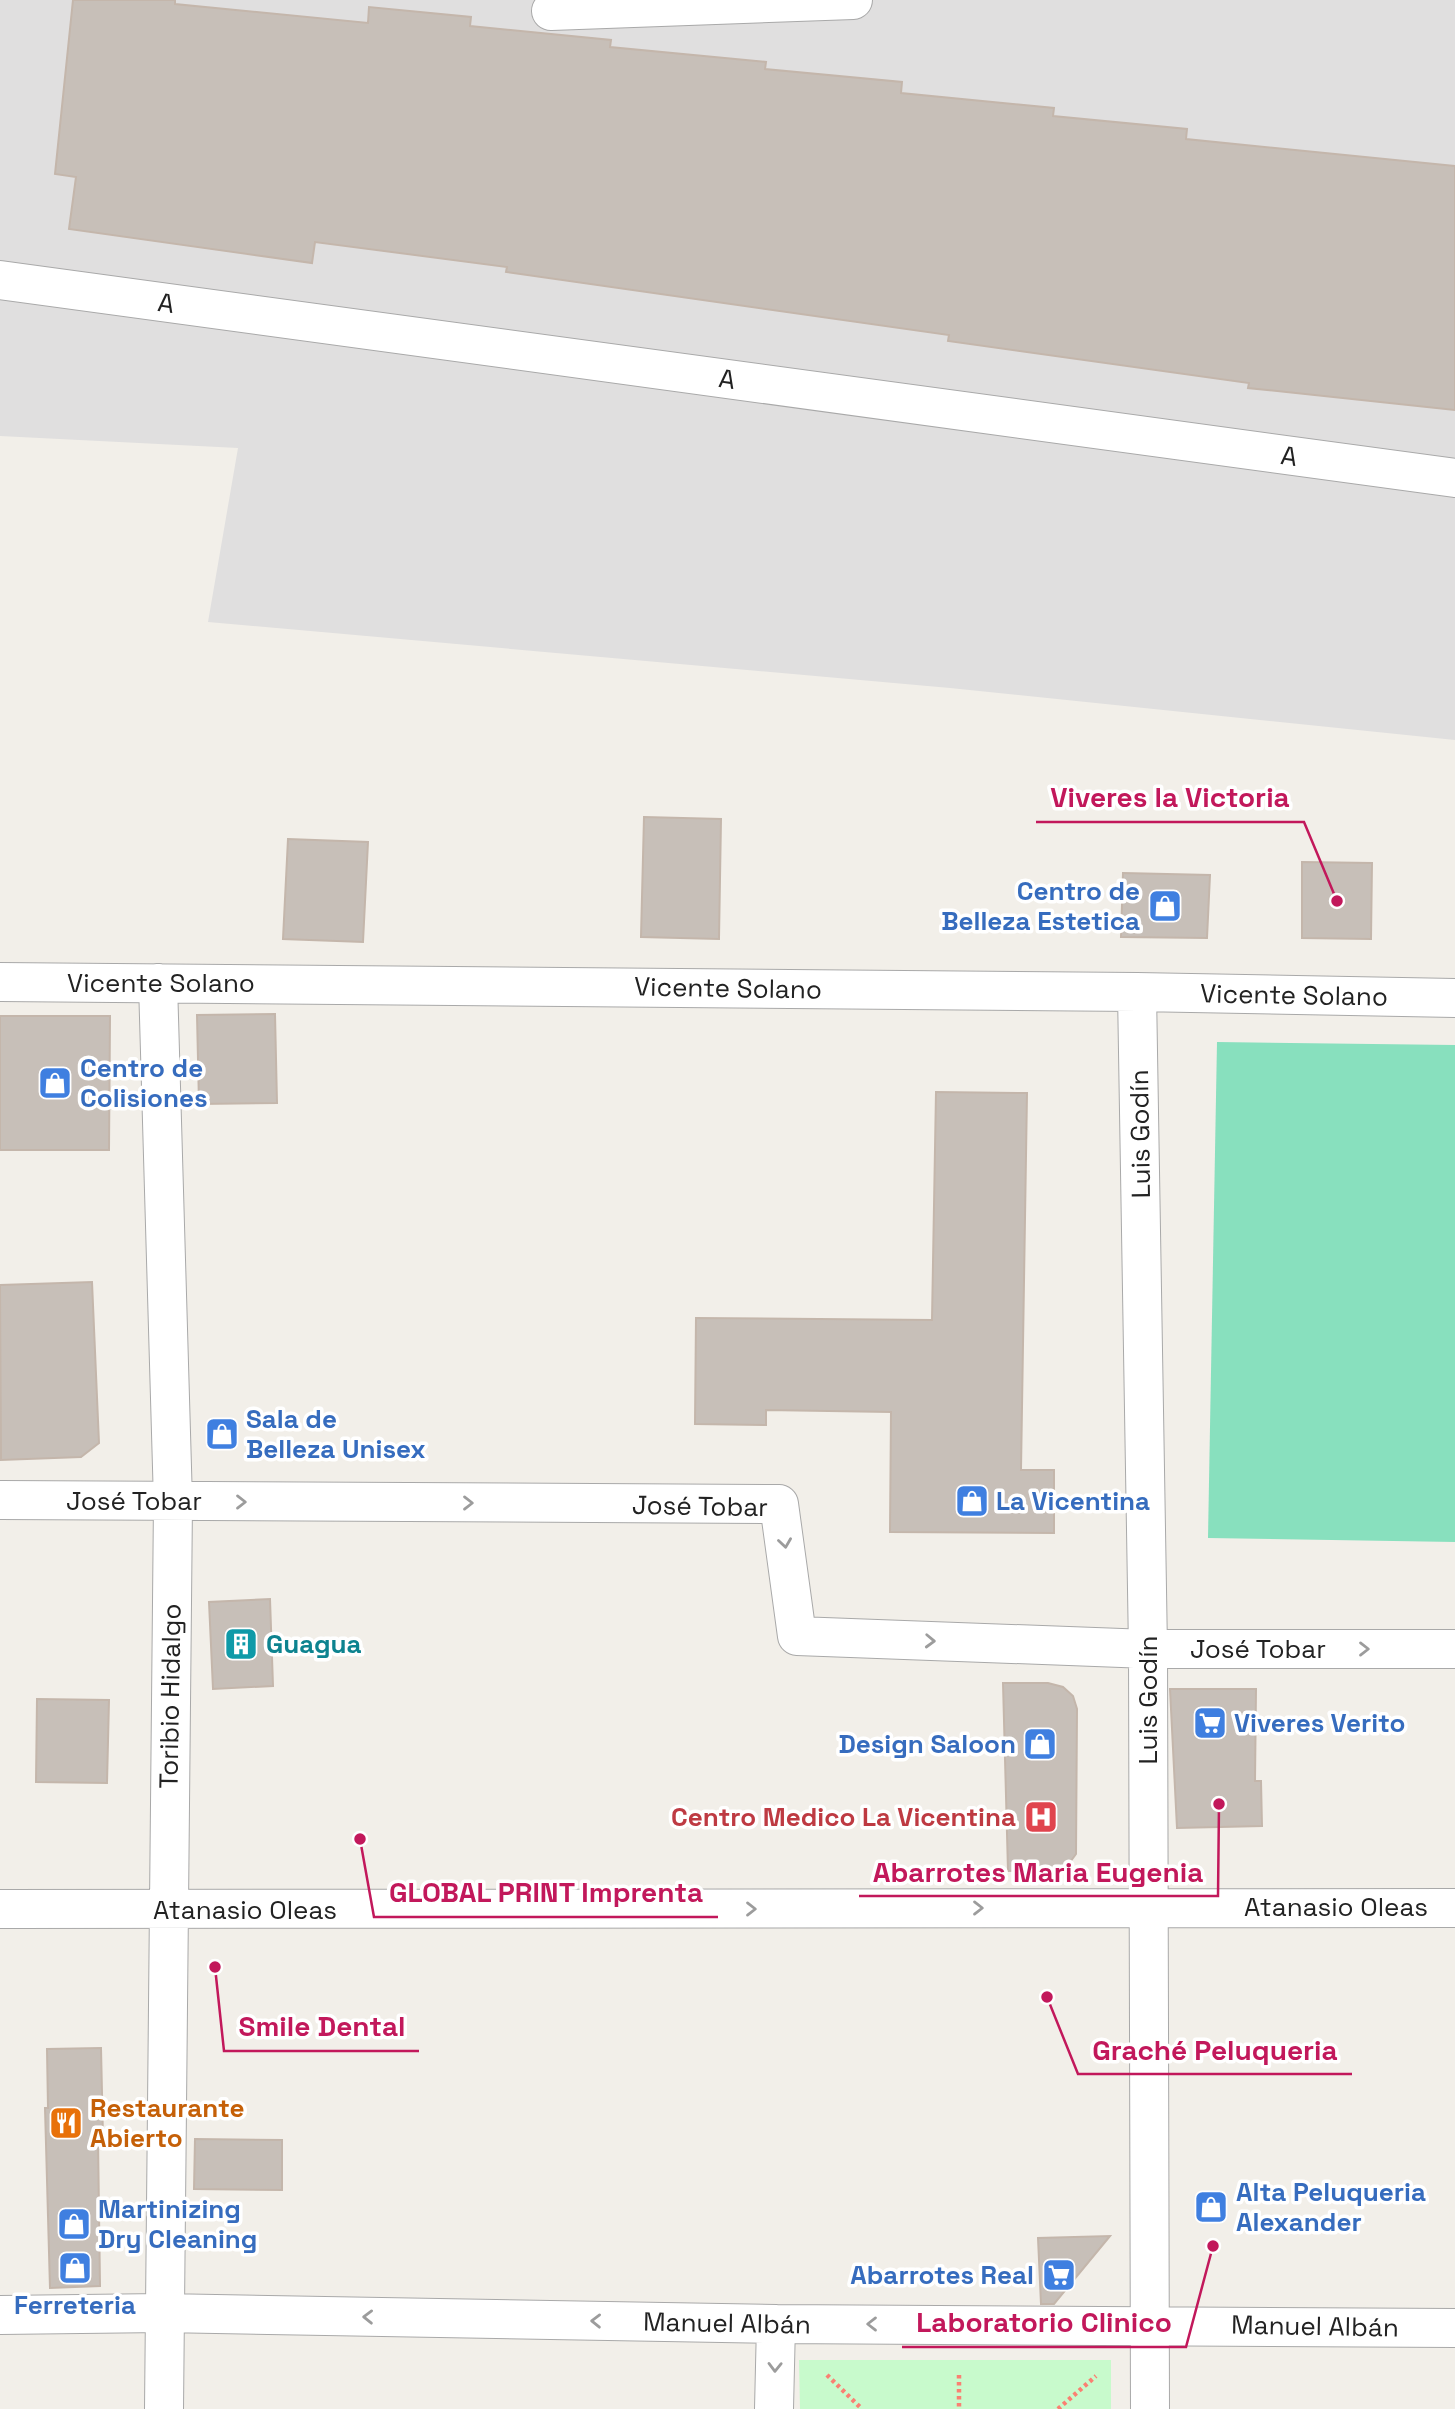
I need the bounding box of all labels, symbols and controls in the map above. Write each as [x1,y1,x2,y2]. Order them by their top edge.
street label: A [156,285,176,321]
street label: A [717,361,737,397]
street label: A [1279,438,1299,474]
callout: Viveres la Victoria [1036,773,1304,822]
text: Viveres la Victoria [1050,779,1290,815]
place label: Centro de Belleza Estetica [941,874,1140,938]
shop icon: Centro de Belleza Estetica [1146,887,1184,925]
street label: Vicente Solano [67,966,255,1000]
street label: Vicente Solano [634,969,822,1007]
street label: Vicente Solano [1200,976,1388,1014]
place label: Centro de Colisiones [80,1051,208,1115]
shop icon: Centro de Colisiones [36,1064,74,1102]
street label: Luis Godín [1122,1069,1158,1199]
place label: Sala de Belleza Unisex [246,1402,426,1466]
shop icon: Sala de Belleza Unisex [203,1415,241,1453]
shop icon: La Vicentina [953,1482,991,1520]
street label: José Tobar [66,1484,202,1518]
place label: La Vicentina [996,1484,1150,1518]
street label: José Tobar [632,1488,768,1524]
one-way arrow [236,1494,247,1510]
one-way arrow [464,1495,474,1511]
one-way arrow [777,1537,792,1549]
street label: Toribio Hidalgo [151,1603,189,1789]
building icon: Guagua [222,1625,260,1663]
place label: Guagua [266,1627,362,1661]
street label: José Tobar [1190,1632,1326,1666]
one-way arrow [925,1633,936,1649]
street label: Luis Godín [1131,1635,1165,1765]
one-way arrow [1359,1641,1369,1657]
supermarket icon: Viveres Verito [1191,1704,1229,1742]
place label: Viveres Verito [1234,1706,1405,1740]
shop icon: Design Saloon [1021,1725,1059,1763]
place label: Design Saloon [838,1727,1016,1761]
hospital icon: Centro Medico La Vicentina [1022,1798,1060,1836]
place label: Centro Medico La Vicentina [671,1800,1016,1834]
callout: Abarrotes Maria Eugenia [859,1847,1218,1896]
text: Abarrotes Maria Eugenia [873,1854,1203,1890]
callout: GLOBAL PRINT Imprenta [374,1868,718,1917]
text: GLOBAL PRINT Imprenta [389,1874,703,1910]
street label: Atanasio Oleas [1244,1890,1428,1924]
street label: Atanasio Oleas [153,1893,337,1927]
one-way arrow [973,1900,984,1916]
one-way arrow [746,1901,756,1917]
callout: Smile Dental [224,2002,419,2051]
text: Smile Dental [238,2008,406,2044]
callout: Graché Peluqueria [1078,2025,1352,2074]
text: Graché Peluqueria [1092,2032,1338,2068]
place label: Restaurante Abierto [90,2091,244,2155]
restaurant icon: Restaurante Abierto [47,2104,85,2142]
place label: Alta Peluqueria Alexander [1236,2175,1426,2239]
shop icon: Alta Peluqueria Alexander [1192,2188,1230,2226]
place label: Martinizing Dry Cleaning [98,2192,257,2256]
shop icon: Martinizing Dry Cleaning [55,2205,93,2243]
shop icon: Ferreteria [56,2249,94,2287]
supermarket icon: Abarrotes Real [1040,2256,1078,2294]
place label: Abarrotes Real [850,2258,1034,2292]
place label: Ferreteria [14,2288,136,2322]
callout: Laboratorio Clinico [902,2298,1186,2347]
text: Laboratorio Clinico [916,2304,1172,2340]
street label: Manuel Albán [643,2305,811,2341]
street label: Manuel Albán [1231,2308,1399,2344]
one-way arrow [363,2309,373,2325]
one-way arrow [590,2313,601,2329]
one-way arrow [867,2316,877,2332]
one-way arrow [768,2361,783,2372]

